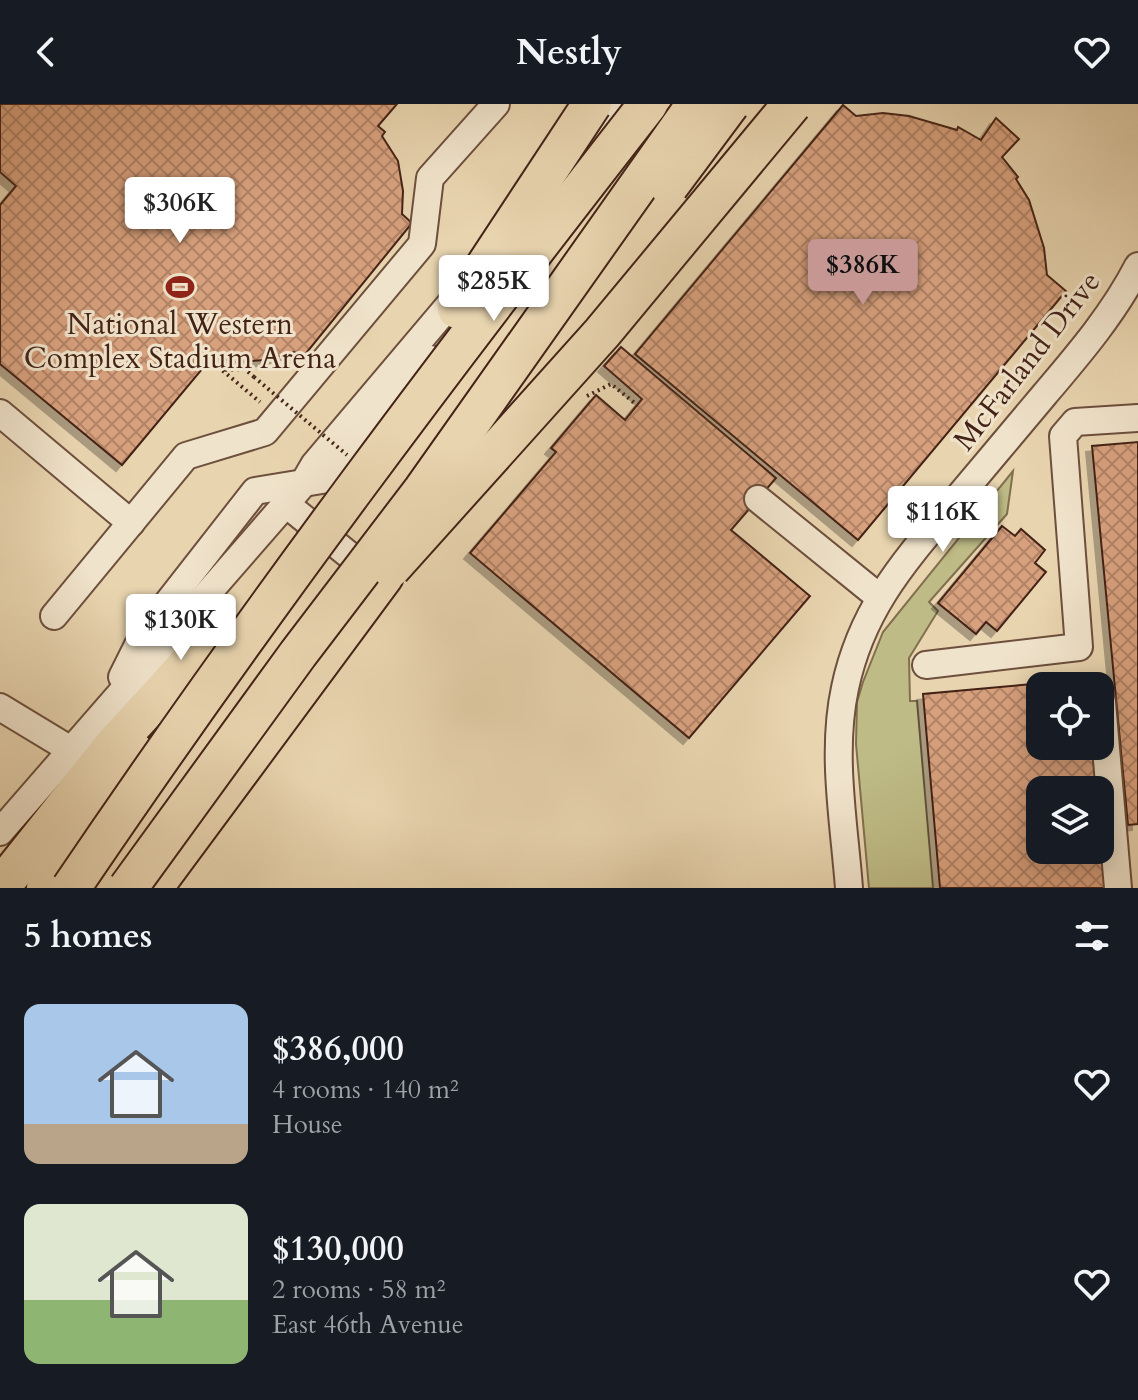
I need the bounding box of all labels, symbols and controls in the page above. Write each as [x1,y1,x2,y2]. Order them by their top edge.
text: Nestly [516,28,622,77]
icon: back [24,30,68,74]
icon: heart [1070,30,1114,74]
pin: $306K [124,177,236,245]
text: $306K [143,185,217,220]
pin: $386K [807,239,919,307]
text: $386K [826,247,900,282]
pin: $285K [438,255,550,323]
text: $285K [457,263,531,298]
street label: McFarland Drive [944,263,1110,459]
sports icon: National Western Complex Stadium Arena [165,272,195,302]
place label: National Western Complex Stadium Arena [24,304,336,379]
pin: $116K [887,486,999,554]
text: $116K [906,494,980,529]
pin: $130K [125,594,237,662]
text: $130K [144,602,218,637]
map controls [1026,672,1114,864]
button: locate [1026,672,1114,760]
button: layers [1026,776,1114,864]
text: 5 homes [24,913,152,959]
icon: filters [1070,914,1114,958]
text: $386,000 [272,1026,404,1072]
icon: home [88,1036,184,1132]
icon: heart [1070,1062,1114,1106]
text: 4 rooms · 140 m² [272,1072,459,1107]
text: House [272,1107,343,1142]
text: $130,000 [272,1226,404,1272]
icon: home [88,1236,184,1332]
icon: heart [1070,1262,1114,1306]
text: 2 rooms · 58 m² [272,1272,445,1307]
text: East 46th Avenue [272,1307,464,1342]

